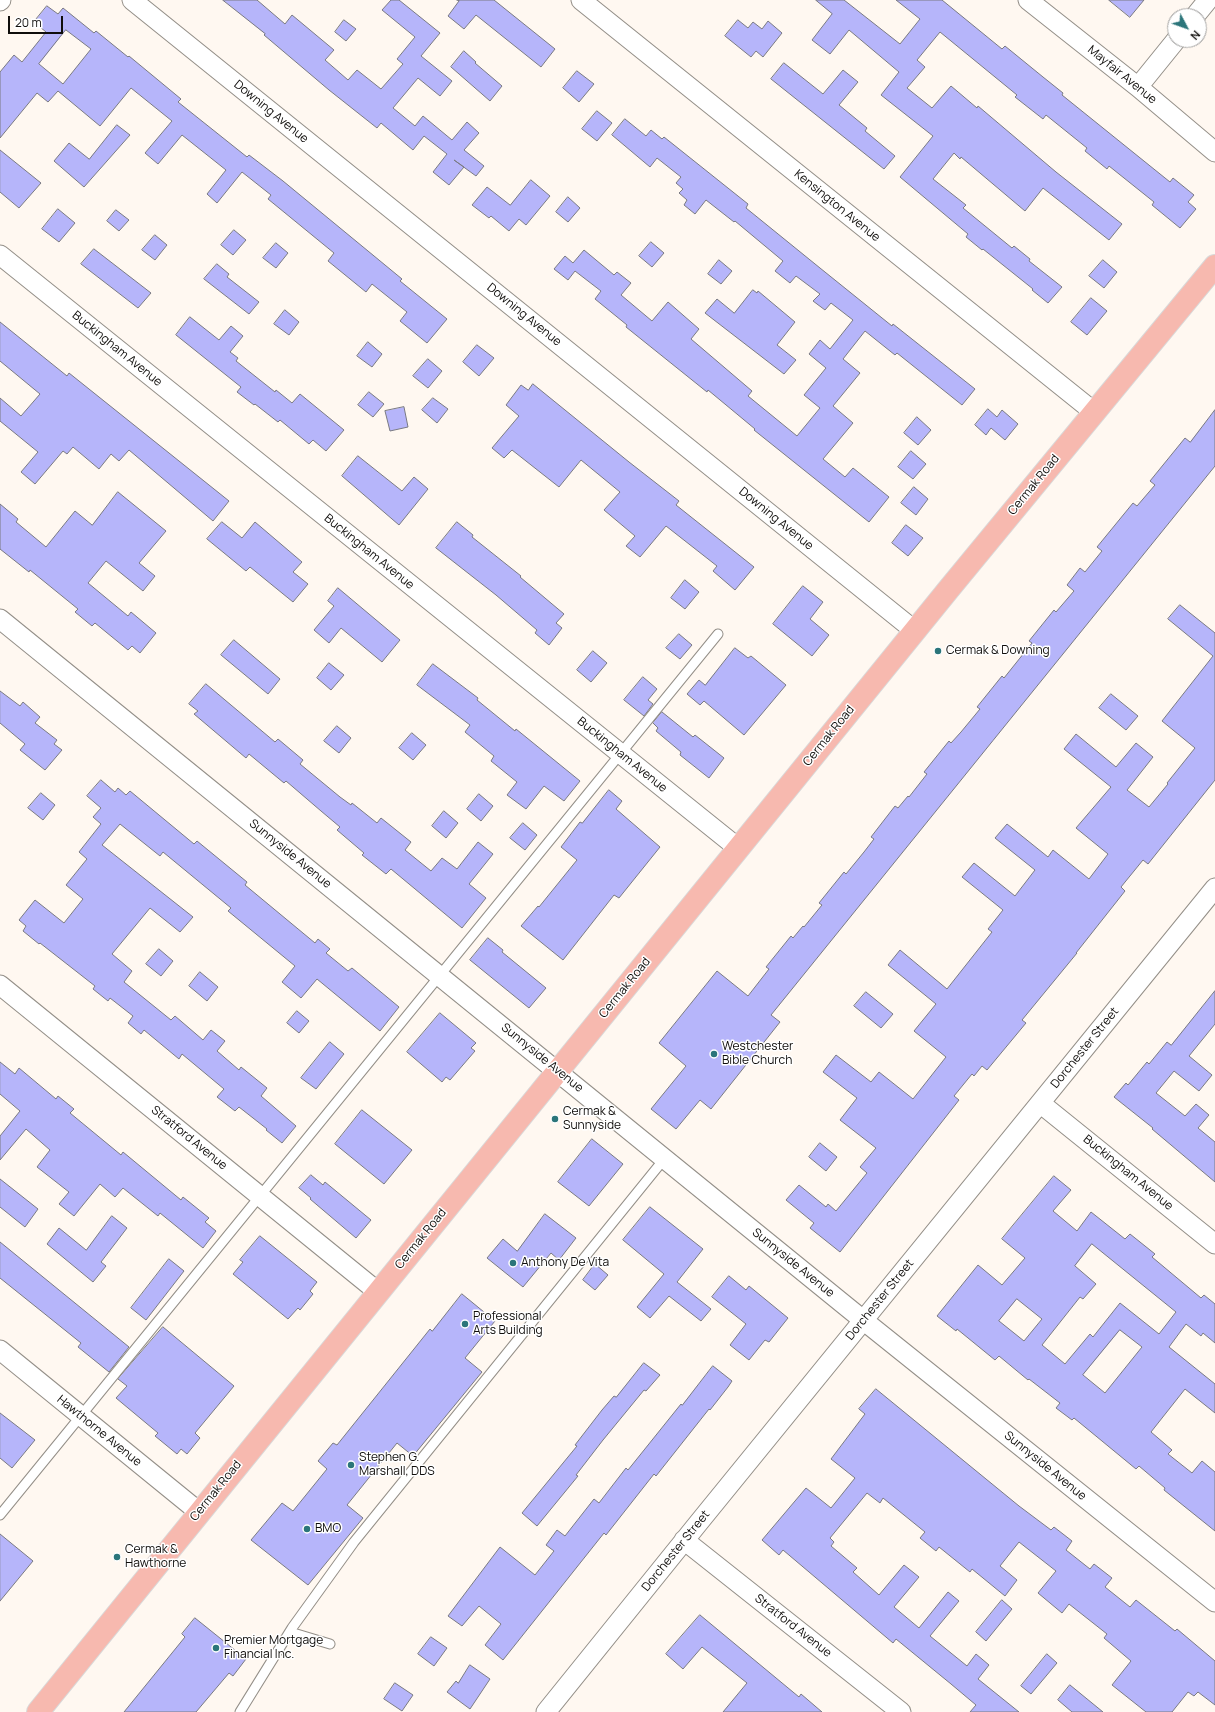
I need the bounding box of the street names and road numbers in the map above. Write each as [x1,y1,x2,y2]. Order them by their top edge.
street label: Mayfair Avenue [1085,43,1159,107]
street label: Downing Avenue [231,78,311,146]
street label: Kensington Avenue [791,167,883,245]
street label: Downing Avenue [484,281,564,349]
street label: Buckingham Avenue [69,308,165,390]
street label: Cermak Road [1005,452,1063,518]
street label: Downing Avenue [736,485,816,553]
street label: Buckingham Avenue [321,511,417,593]
street label: Cermak Road [800,703,858,769]
street label: Buckingham Avenue [574,714,670,796]
street label: Sunnyside Avenue [246,816,334,892]
street label: Cermak Road [596,955,654,1021]
street label: Dorchester Street [1048,1005,1122,1091]
street label: Sunnyside Avenue [498,1020,586,1096]
street label: Stratford Avenue [148,1103,230,1173]
street label: Buckingham Avenue [1080,1132,1176,1214]
street label: Cermak Road [392,1206,450,1272]
street label: Sunnyside Avenue [749,1225,837,1301]
street label: Dorchester Street [843,1257,917,1343]
street label: Hawthorne Avenue [54,1392,144,1470]
street label: Sunnyside Avenue [1001,1428,1089,1504]
street label: Cermak Road [187,1458,245,1524]
street label: Dorchester Street [639,1508,713,1594]
street label: Stratford Avenue [752,1591,834,1661]

